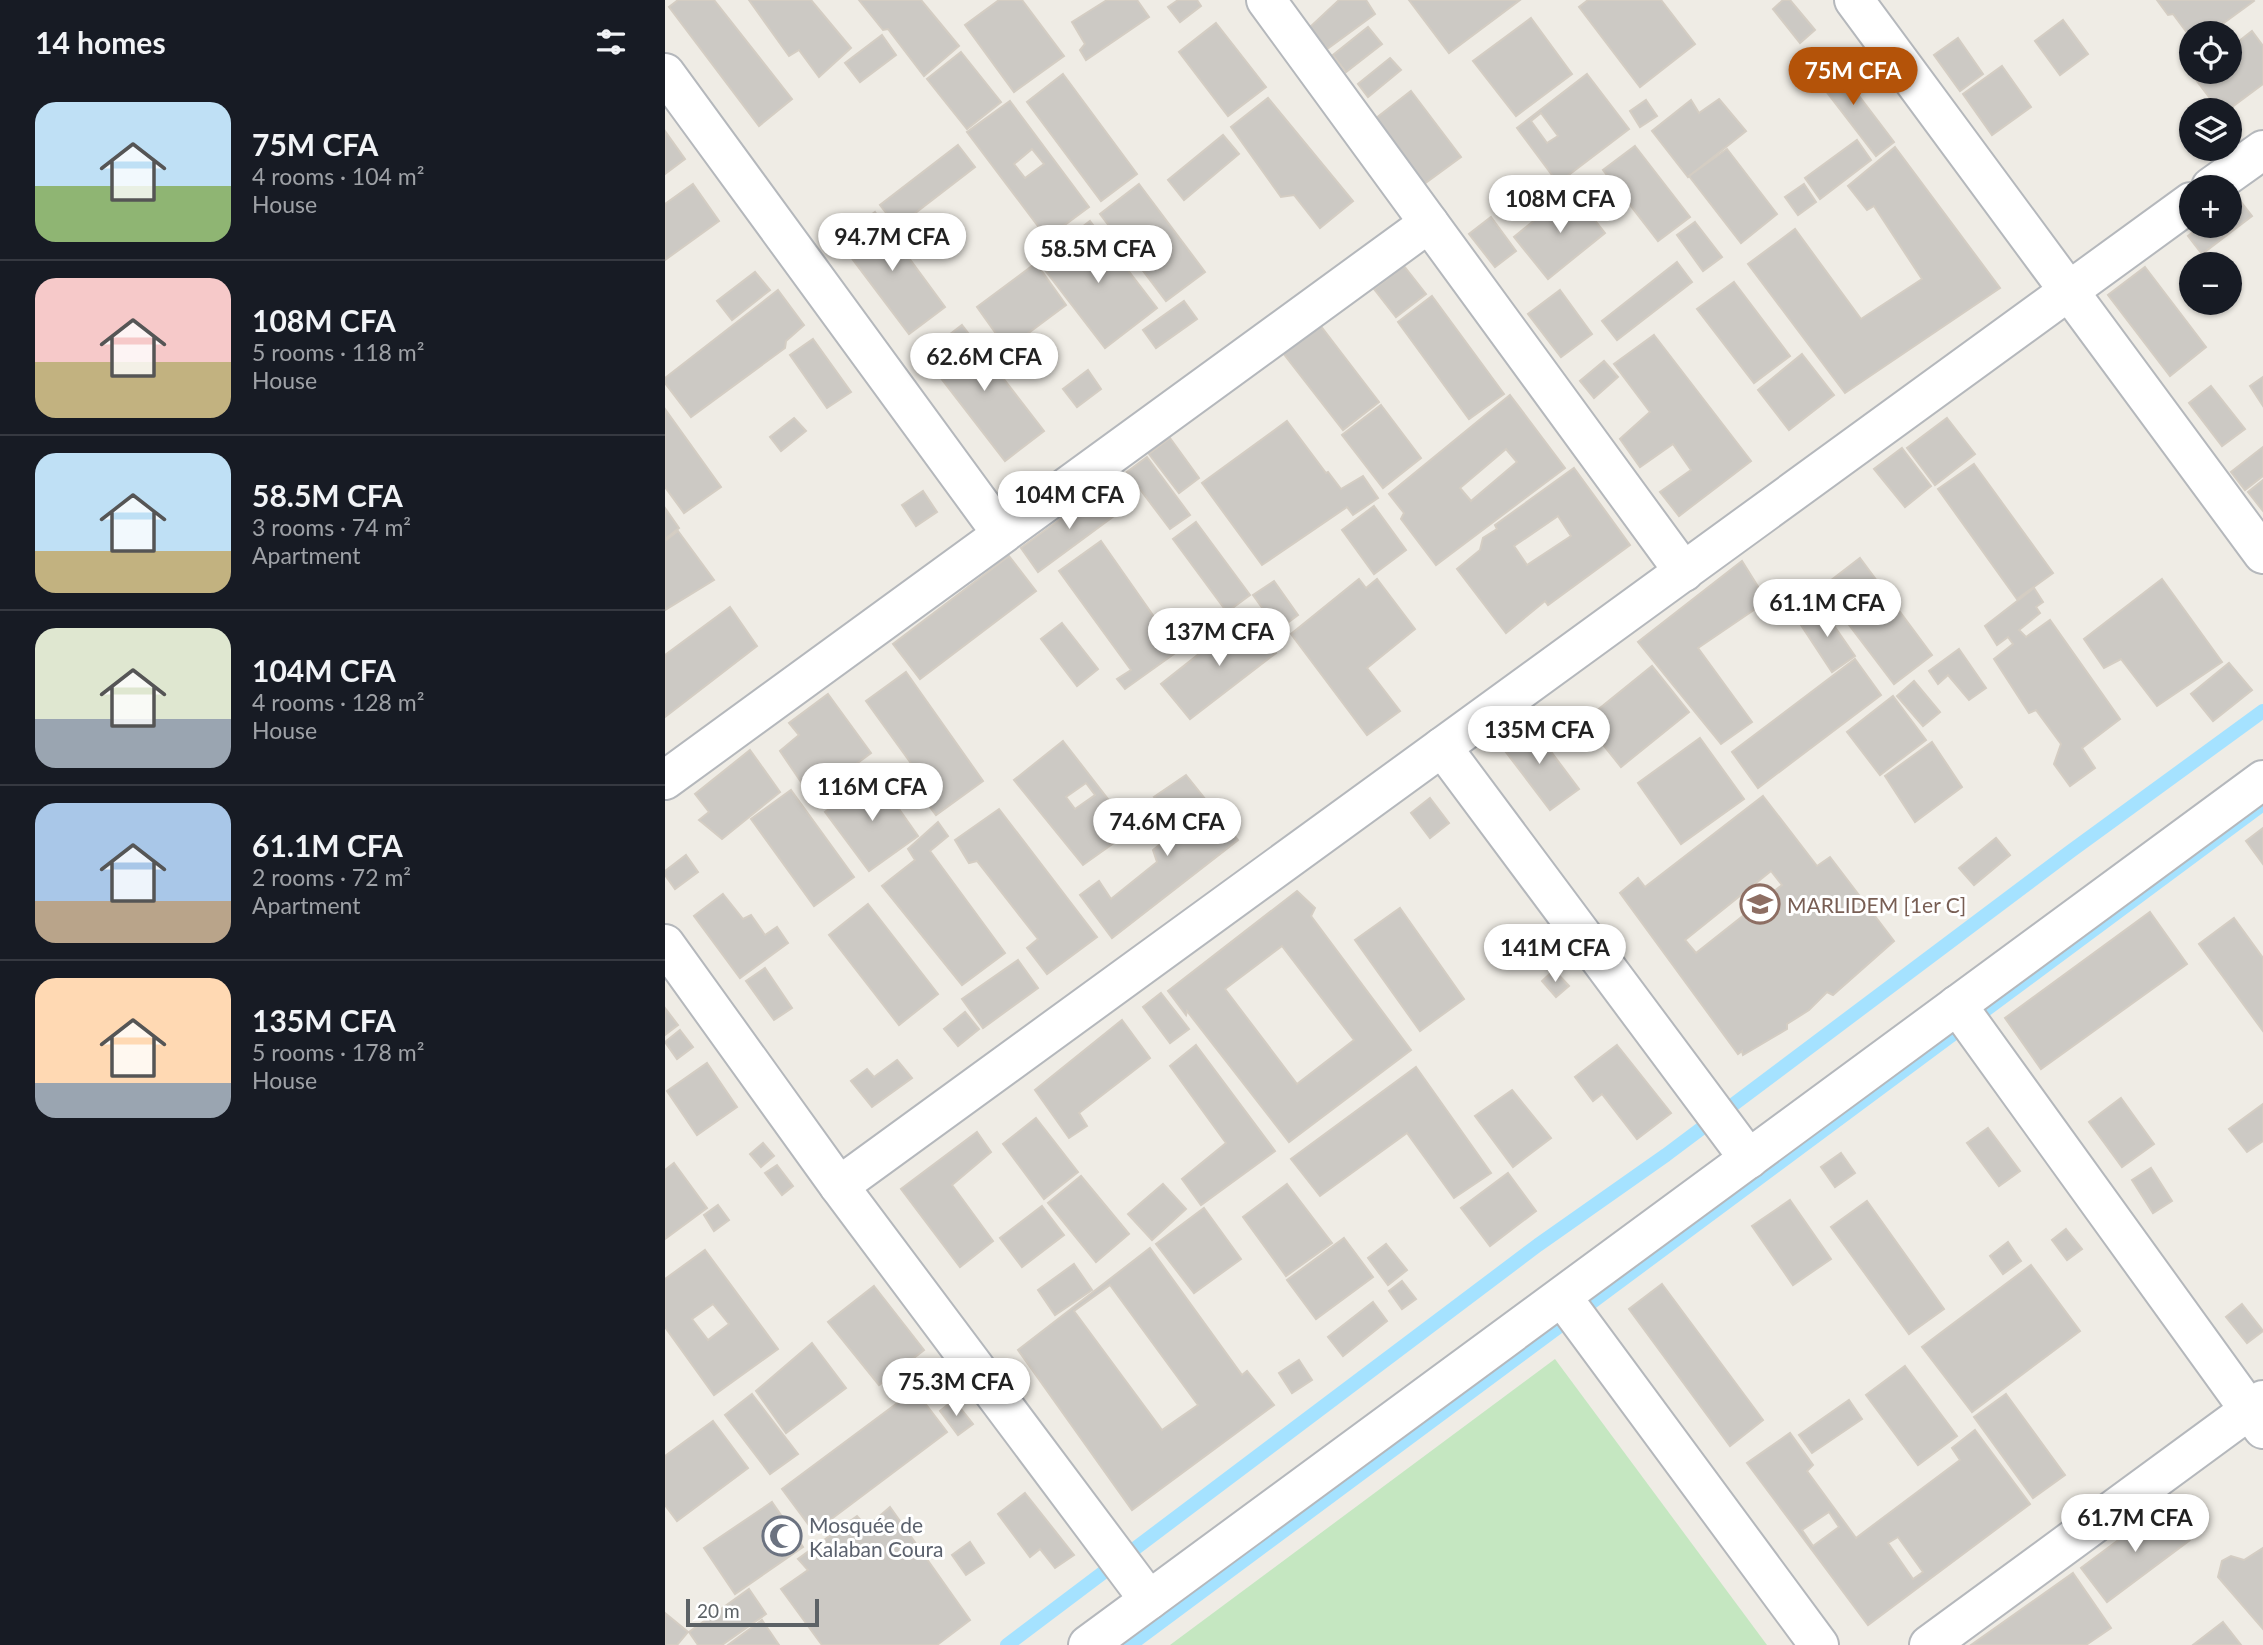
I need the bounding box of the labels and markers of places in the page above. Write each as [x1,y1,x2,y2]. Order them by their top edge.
pin: 75M CFA [1788,48,1918,107]
pin: 108M CFA [1488,176,1632,235]
pin: 94.7M CFA [812,214,972,273]
pin: 58.5M CFA [1018,226,1178,285]
pin: 62.6M CFA [904,334,1064,393]
pin: 104M CFA [997,472,1141,531]
pin: 61.1M CFA [1747,580,1907,639]
pin: 137M CFA [1147,608,1291,668]
pin: 135M CFA [1467,706,1611,766]
pin: 116M CFA [800,764,944,823]
pin: 74.6M CFA [1087,798,1247,858]
school or university icon: MARLIDEM [1er C] [1739,883,1781,925]
place label: MARLIDEM [1er C] [1787,892,1966,917]
pin: 141M CFA [1483,925,1627,984]
pin: 75.3M CFA [876,1358,1036,1418]
pin: 61.7M CFA [2055,1494,2215,1554]
place label: Mosquée de Kalaban Coura [809,1512,943,1561]
mosque icon: Mosquée de Kalaban Coura [761,1515,803,1557]

